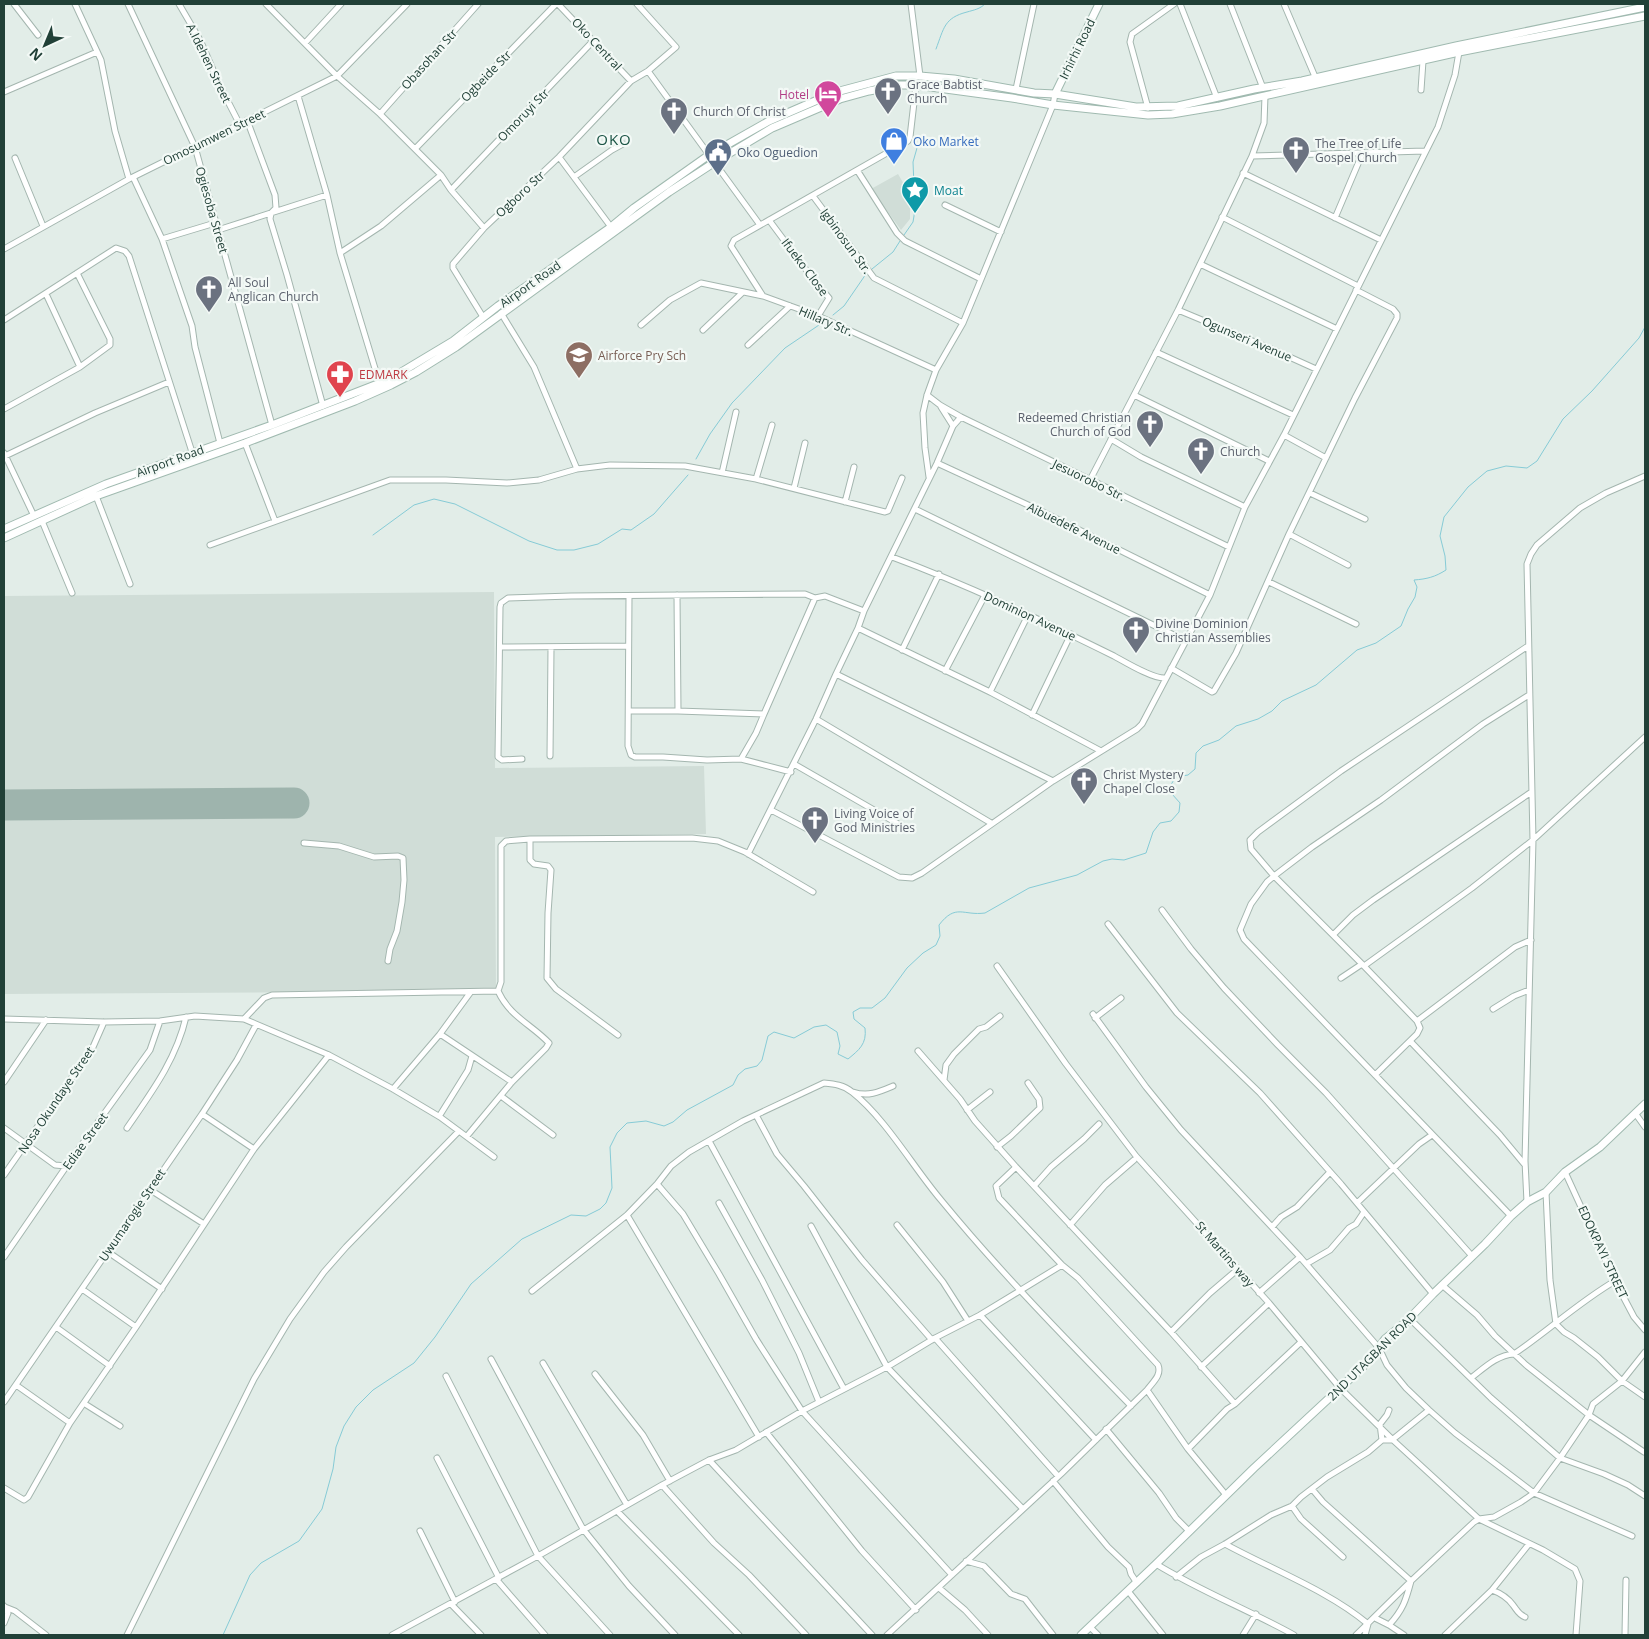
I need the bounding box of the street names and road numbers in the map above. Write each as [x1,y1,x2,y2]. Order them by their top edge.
street label: Oko Central [568,14,626,74]
street label: Irhirhi Road [1055,16,1099,82]
street label: A.Idehen Street [182,21,236,105]
street label: Obasohan Str [397,25,461,93]
street label: Ogbeide Str [457,46,515,106]
street label: Omoruyi Str [493,85,553,145]
street label: Omosumwen Street [160,105,268,169]
street label: Ogiesoba Street [192,165,232,255]
street label: Ogboro Str [492,167,548,221]
street label: Igbinosun Str. [816,205,876,277]
street label: Ifueko Close [778,235,833,300]
street label: Airport Road [496,257,564,311]
street label: Hillary Str. [796,302,856,340]
street label: Ogunseri Avenue [1200,312,1295,366]
street label: Airport Road [134,441,206,481]
street label: Jesuorobo Str. [1049,455,1128,505]
street label: Aibuedefe Avenue [1025,498,1124,558]
street label: Dominion Avenue [981,587,1079,645]
street label: Nosa Okundaye Street [14,1043,98,1157]
street label: Ediae Street [58,1109,112,1173]
street label: Uwumarogie Street [95,1165,169,1265]
street label: EDOKPAYI STREET [1574,1203,1632,1302]
street label: St Martins way [1192,1218,1259,1291]
street label: 2ND UTAGBAN ROAD [1324,1308,1420,1404]

